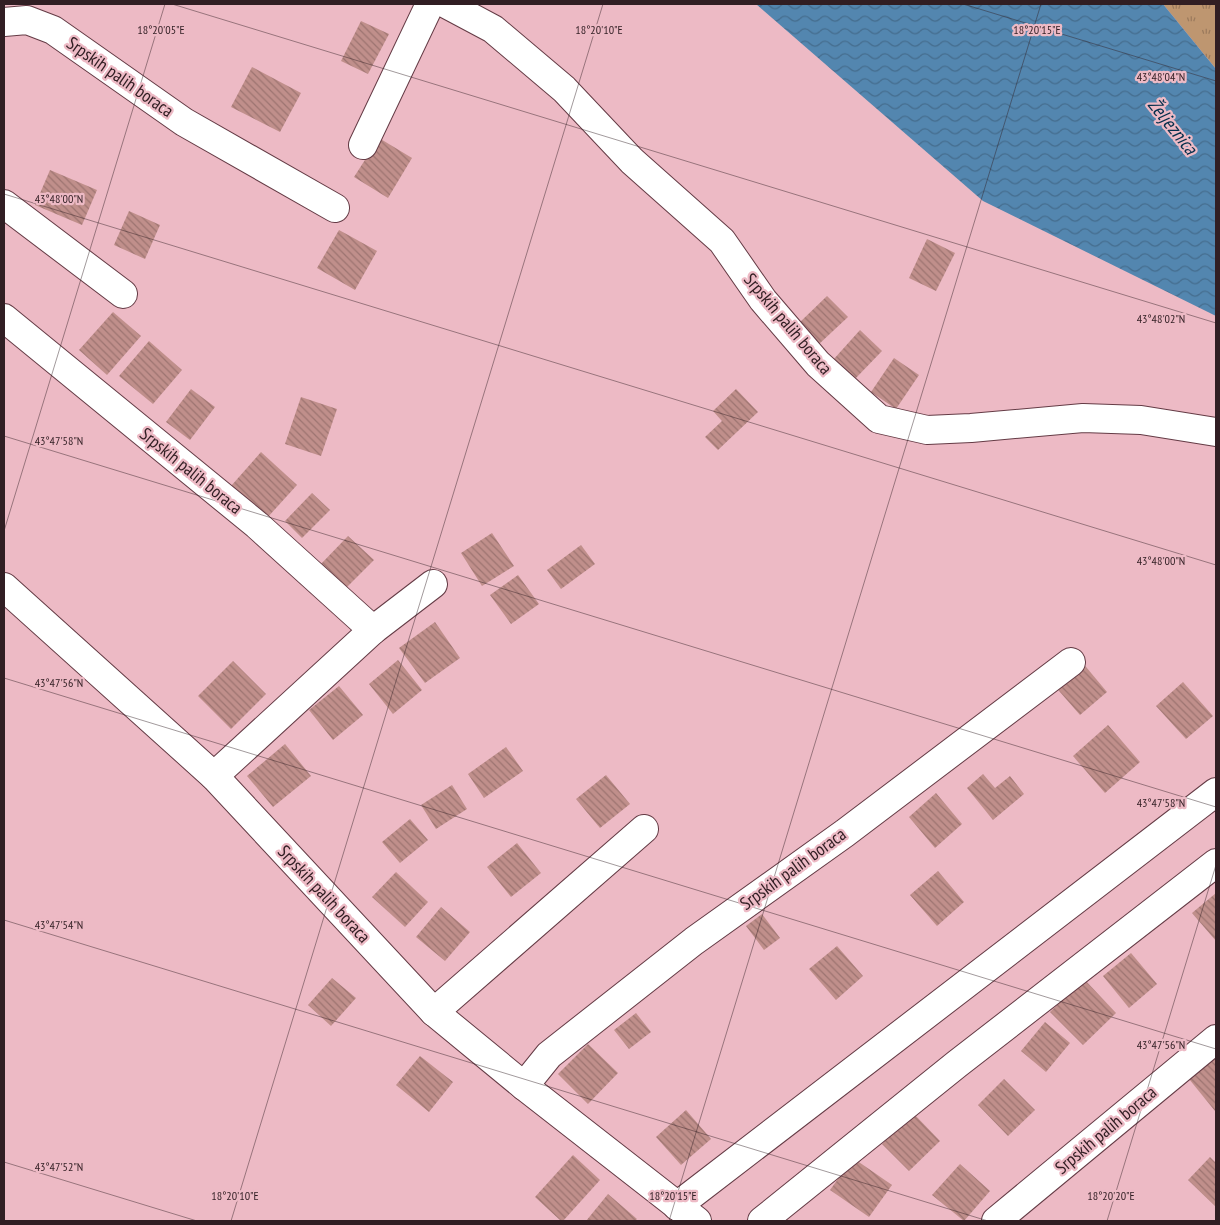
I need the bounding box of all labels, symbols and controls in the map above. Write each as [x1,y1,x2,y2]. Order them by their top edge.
text: 18°20'05"E [137,22,185,37]
text: 18°20'10"E [575,22,623,37]
text: 18°20'15"E [1013,22,1061,37]
street label: Srpskih palih boraca [62,31,178,122]
text: 43°48'04"N [1137,69,1185,84]
water label: Željeznica [1143,93,1204,160]
text: 43°48'00"N [35,191,83,206]
street label: Srpskih palih boraca [739,268,837,379]
text: 43°48'02"N [1137,311,1185,326]
street label: Srpskih palih boraca [135,422,247,519]
text: 43°47'58"N [35,433,83,448]
text: 43°48'00"N [1137,553,1185,568]
text: 43°47'56"N [35,675,83,690]
text: 43°47'58"N [1137,795,1185,810]
street label: Srpskih palih boraca [735,822,850,915]
street label: Srpskih palih boraca [273,840,376,947]
text: 43°47'54"N [35,917,83,932]
text: 43°47'56"N [1137,1037,1185,1052]
street label: Srpskih palih boraca [1050,1081,1161,1179]
text: 43°47'52"N [35,1159,83,1174]
text: 18°20'10"E [211,1188,259,1203]
text: 18°20'15"E [649,1188,697,1203]
text: 18°20'20"E [1087,1188,1135,1203]

